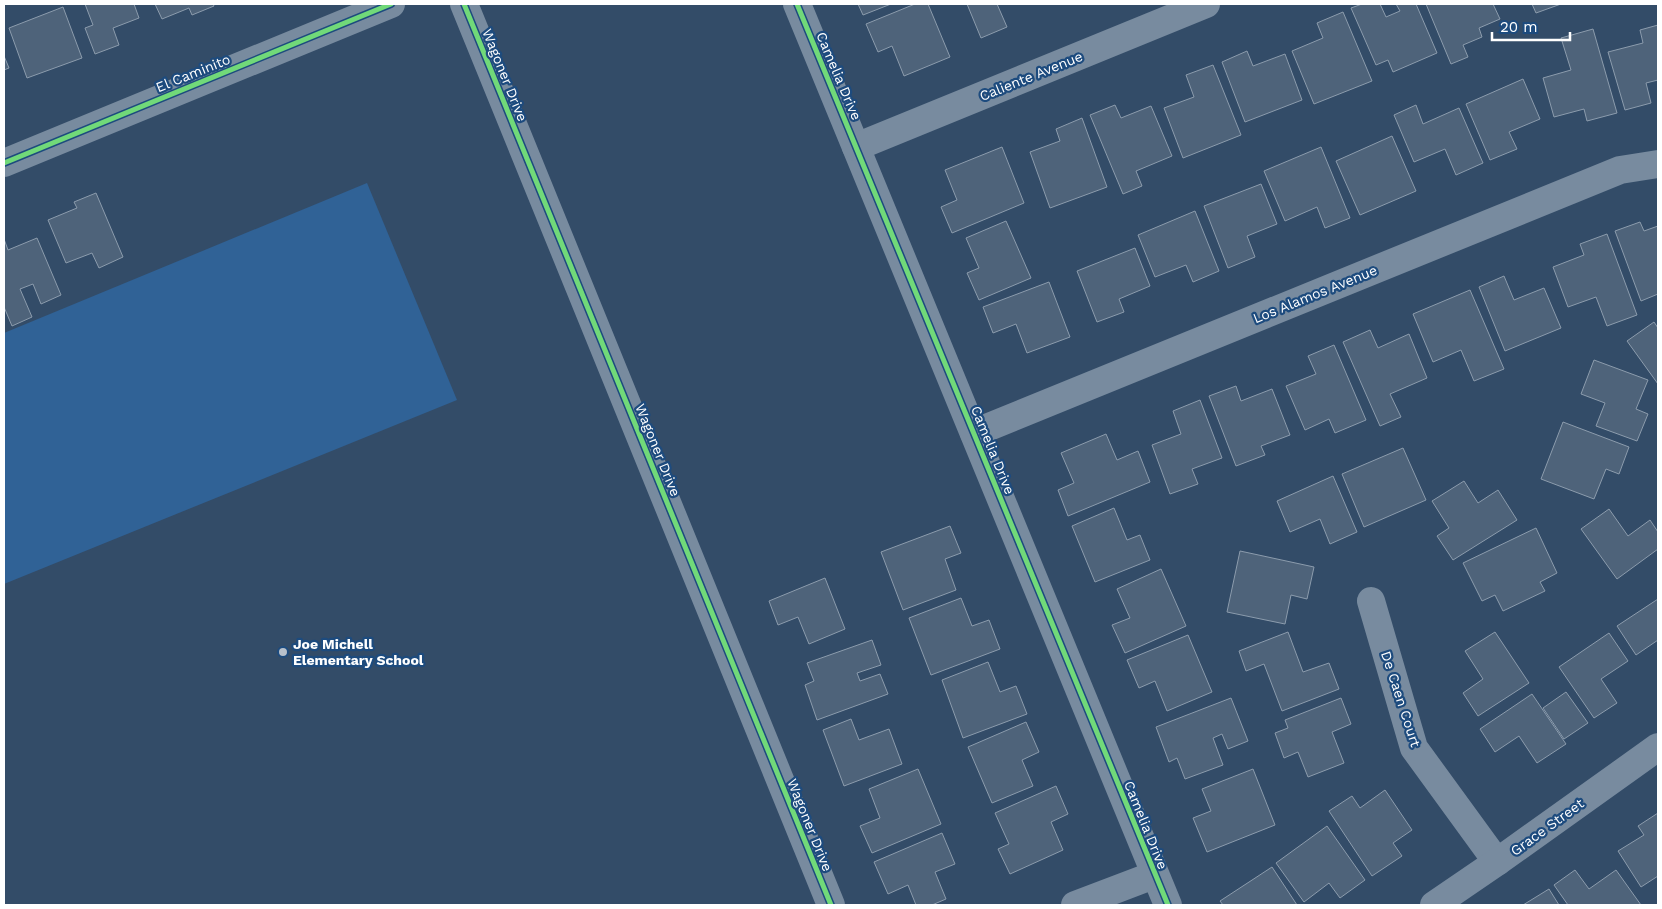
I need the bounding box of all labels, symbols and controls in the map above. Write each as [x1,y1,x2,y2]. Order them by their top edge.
scale bar [1492,10,1570,42]
text: 20 m [1500,18,1538,36]
street label: Wagoner Drive [479,26,531,124]
street label: Camelia Drive [813,30,865,122]
street label: Caliente Avenue [977,48,1085,104]
street label: El Caminito [153,51,233,95]
street label: Los Alamos Avenue [1251,262,1379,326]
street label: Wagoner Drive [632,401,684,499]
street label: Camelia Drive [968,403,1018,497]
place label: Joe Michell Elementary School [293,636,424,668]
marker: Joe Michell Elementary School [277,646,289,658]
street label: De Caen Court [1378,649,1424,749]
street label: Wagoner Drive [784,776,836,874]
street label: Camelia Drive [1121,778,1171,872]
street label: Grace Street [1507,795,1587,859]

